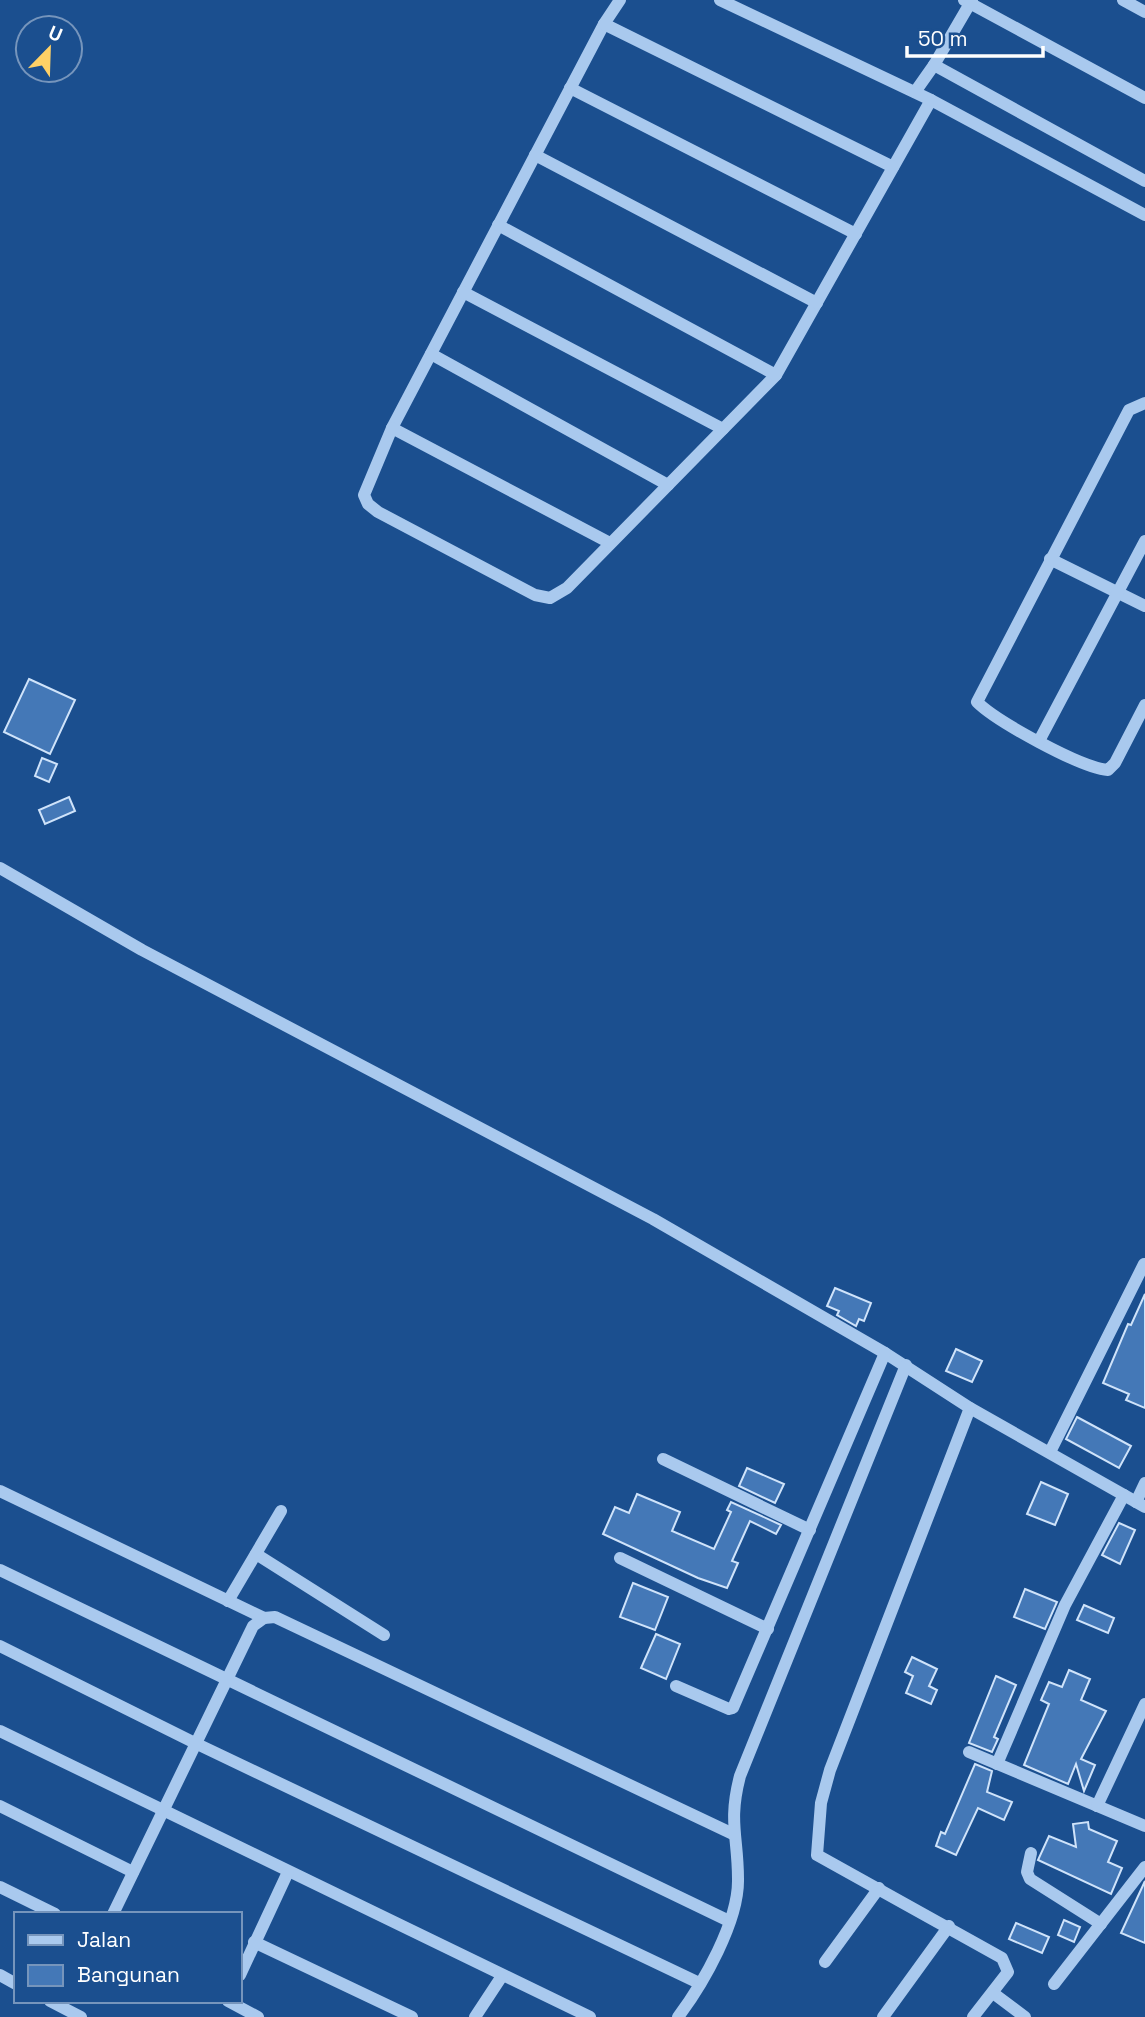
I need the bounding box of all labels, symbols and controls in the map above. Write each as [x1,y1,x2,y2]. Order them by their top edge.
north arrow [14,14,84,84]
scale bar [907,14,1044,58]
text: U [45,20,66,48]
text: 50 m [918,25,968,52]
legend [14,1912,242,2003]
text: Jalan [77,1926,131,1953]
text: Bangunan [77,1961,180,1988]

